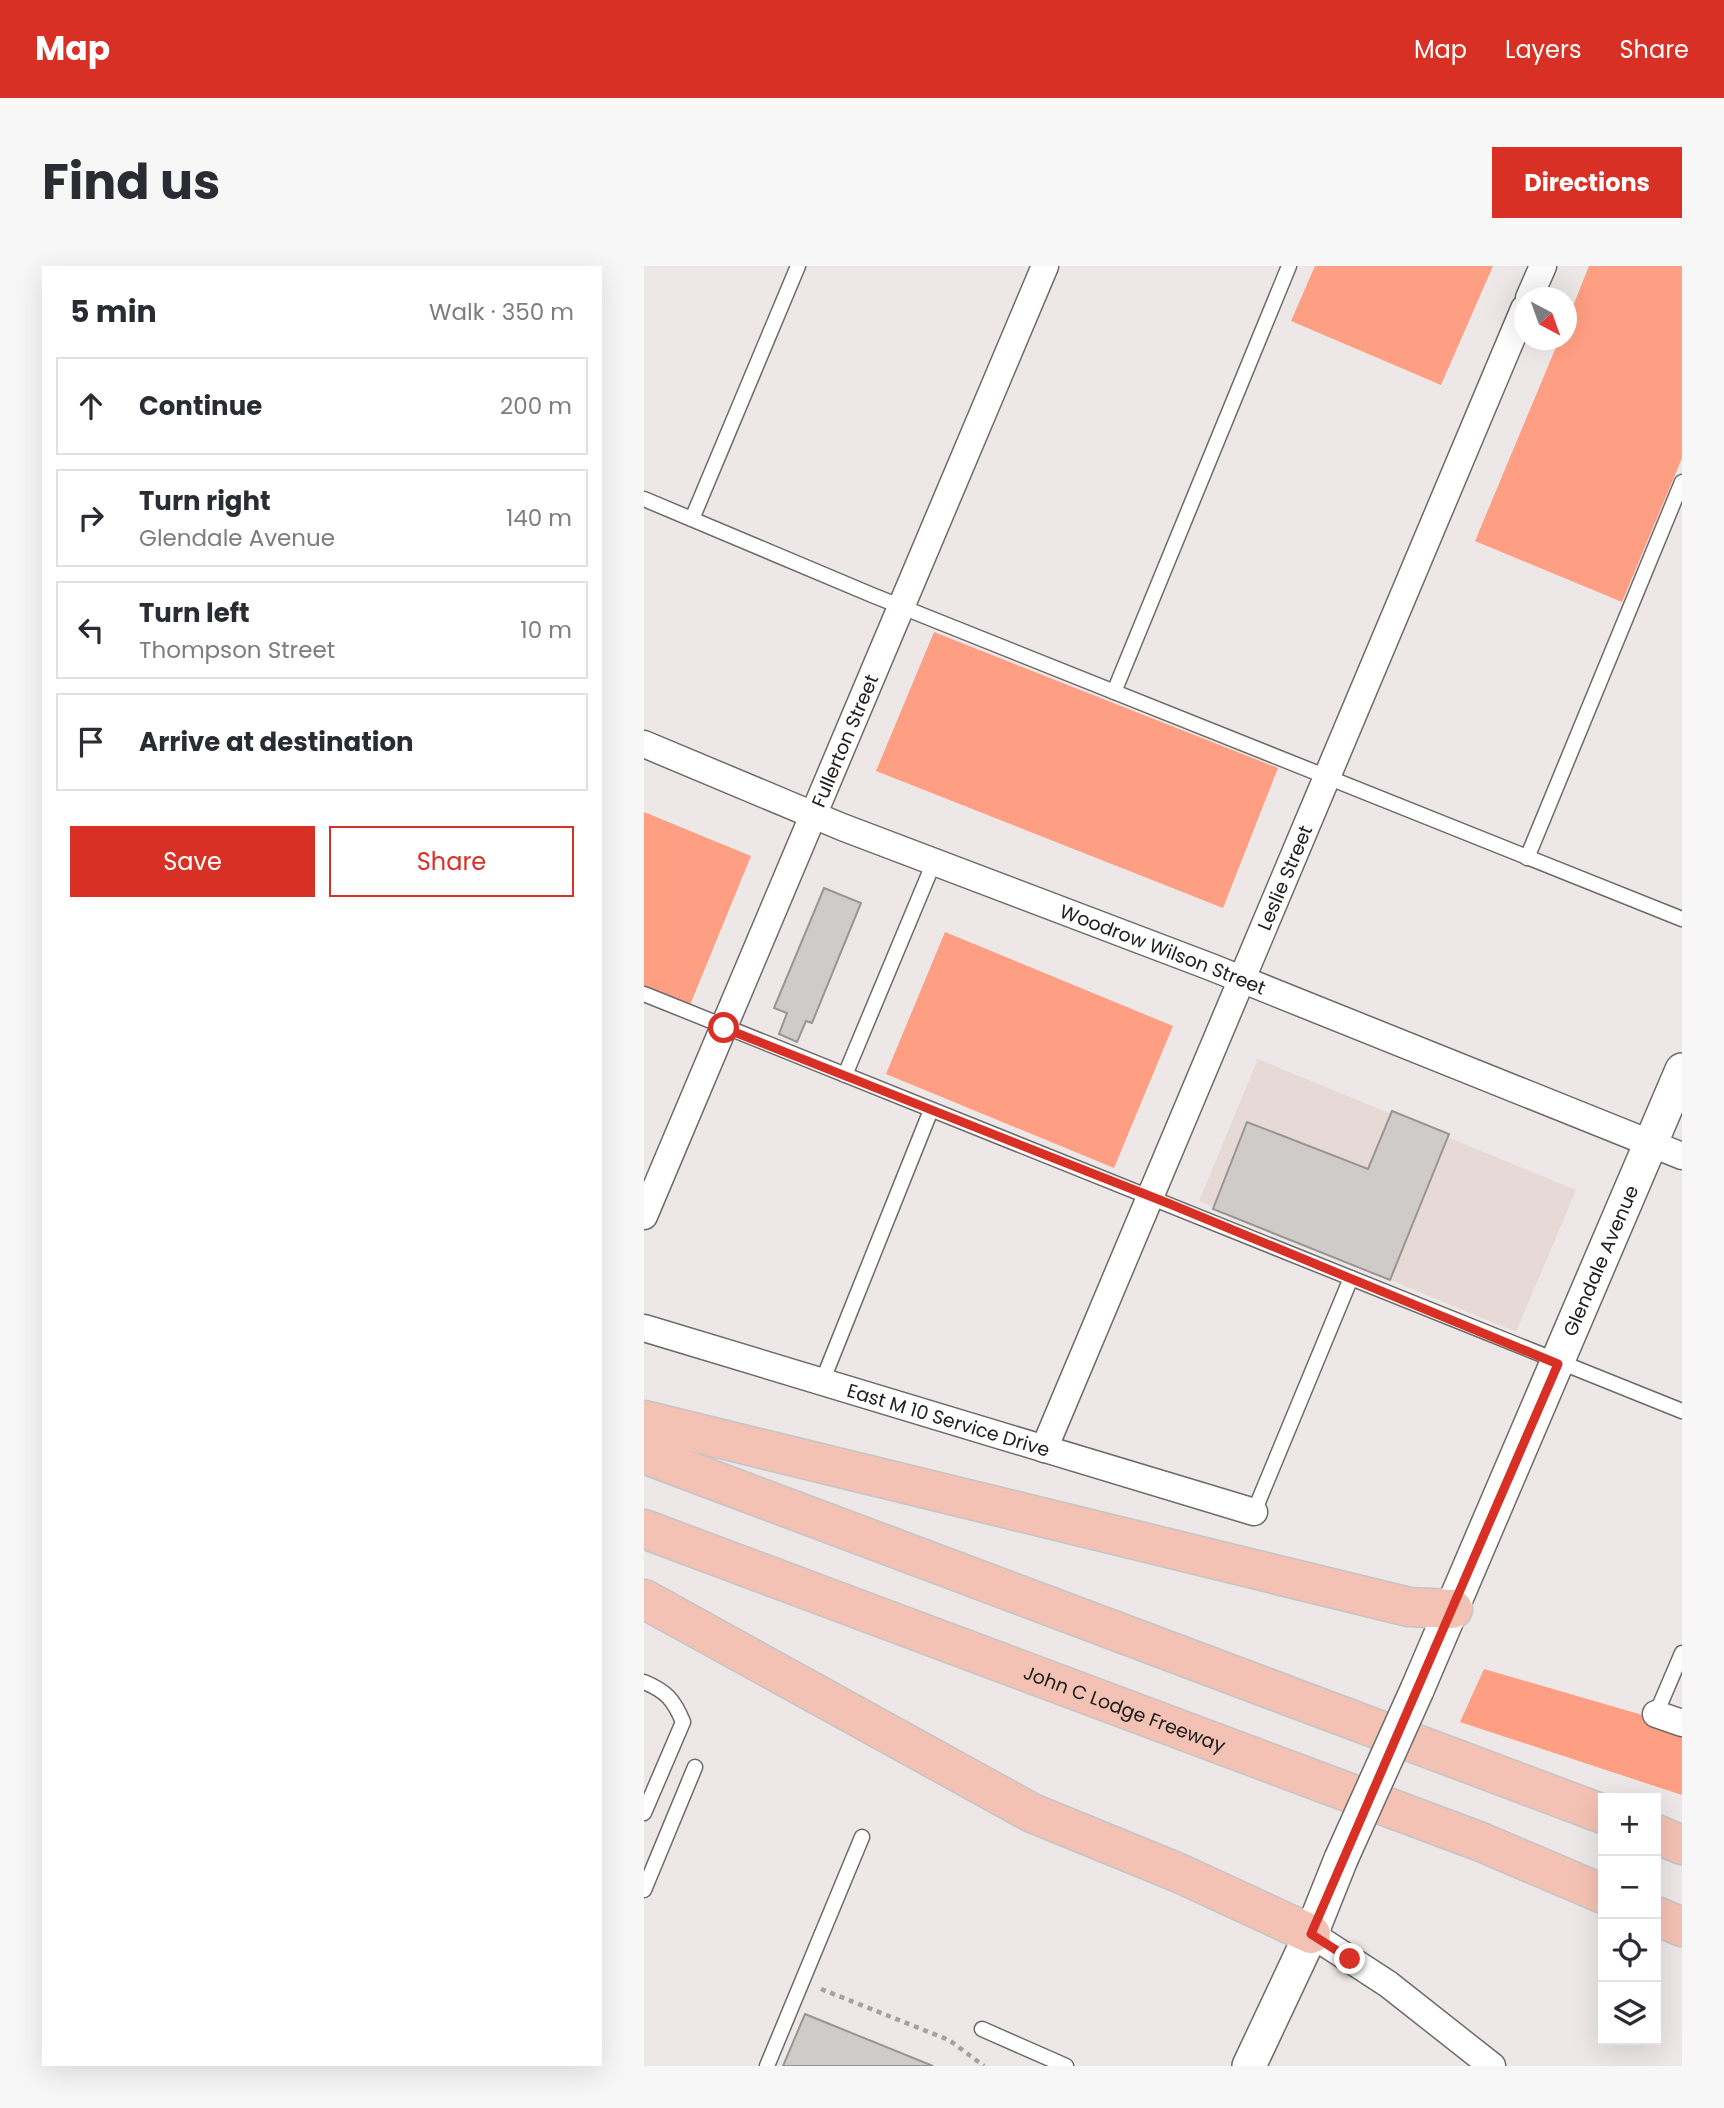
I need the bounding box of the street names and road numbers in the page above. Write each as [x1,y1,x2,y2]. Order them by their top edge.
street label: Fullerton Street [805,670,885,811]
street label: Leslie Street [1251,821,1319,935]
street label: Woodrow Wilson Street [1056,898,1270,1002]
street label: Glendale Avenue [1557,1181,1645,1341]
street label: East M 10 Service Drive [844,1377,1053,1464]
street label: John C Lodge Freeway [1019,1659,1229,1759]

